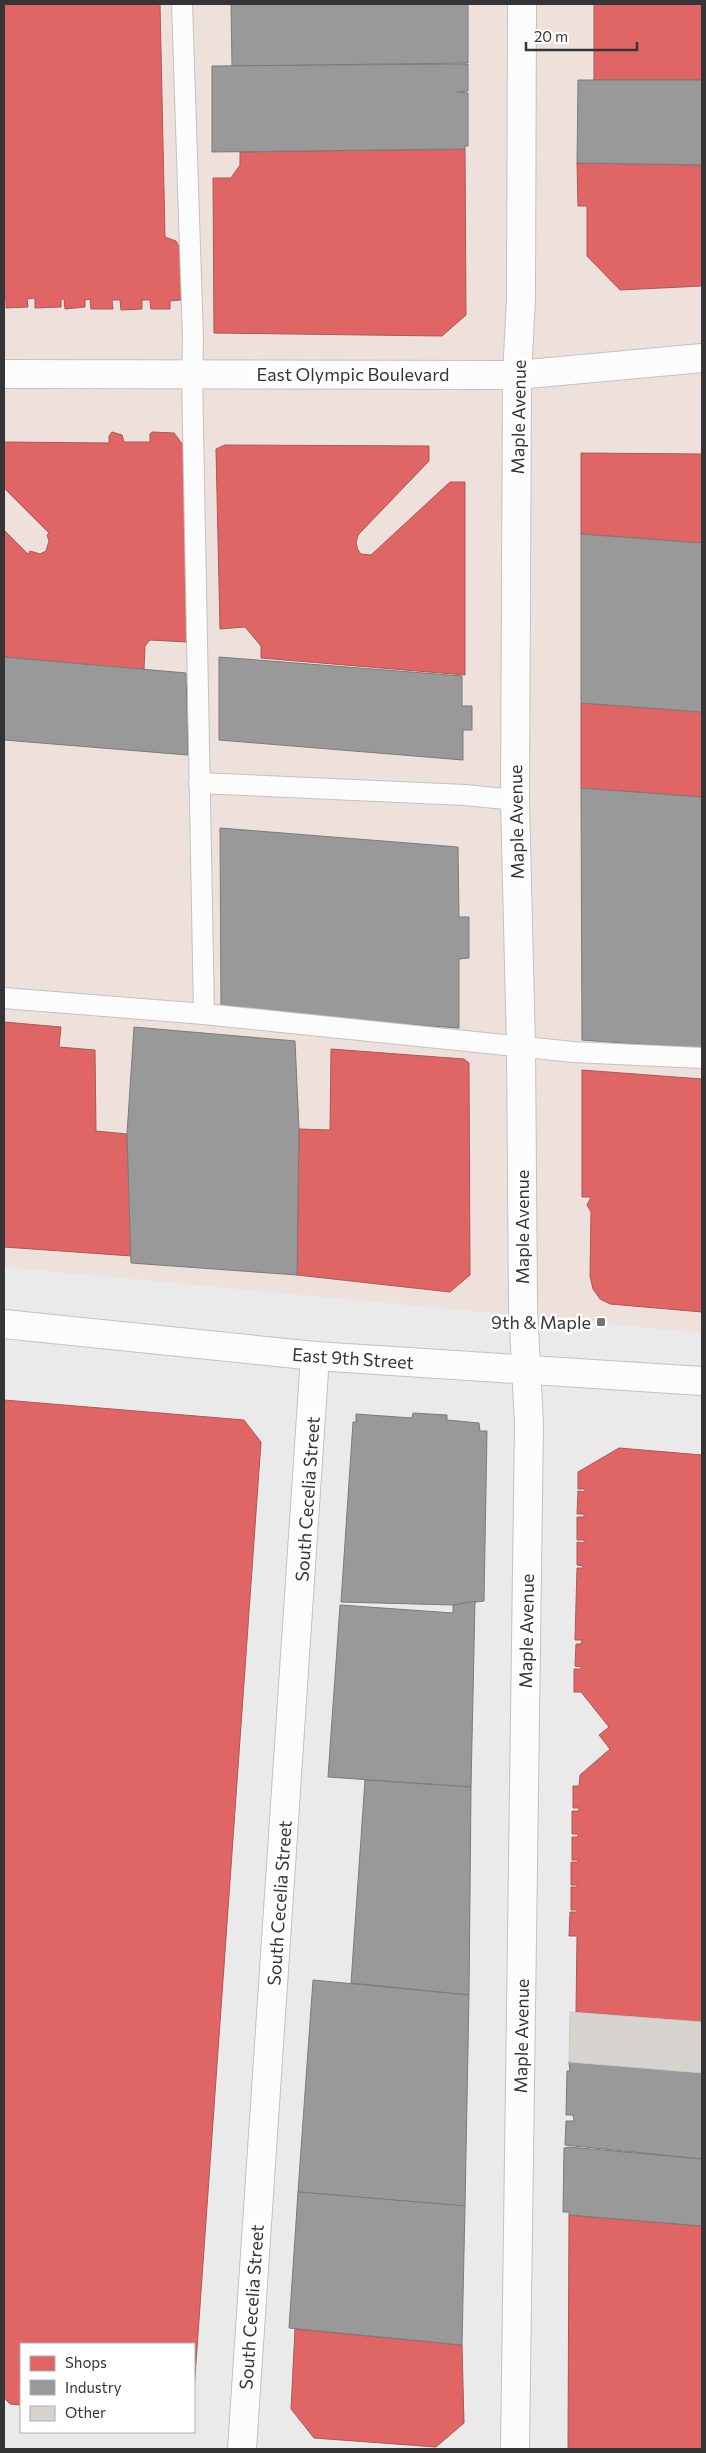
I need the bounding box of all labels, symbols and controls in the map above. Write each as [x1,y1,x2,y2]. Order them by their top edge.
scale bar [526,20,637,52]
text: 20 m [534,27,568,45]
street label: Maple Avenue [506,359,530,475]
street label: East Olympic Boulevard [257,363,450,385]
street label: Maple Avenue [504,764,528,880]
street label: Maple Avenue [511,1170,533,1284]
place label: 9th & Maple [491,1311,591,1333]
marker: 9th & Maple [595,1316,607,1328]
street label: East 9th Street [291,1343,415,1373]
street label: South Cecelia Street [290,1416,324,1582]
street label: Maple Avenue [514,1573,538,1689]
street label: South Cecelia Street [262,1820,296,1986]
street label: Maple Avenue [509,1978,533,2094]
street label: South Cecelia Street [234,2224,268,2390]
legend [20,2343,195,2433]
text: Shops [65,2353,107,2371]
text: Industry [65,2378,122,2396]
text: Other [65,2403,106,2421]

